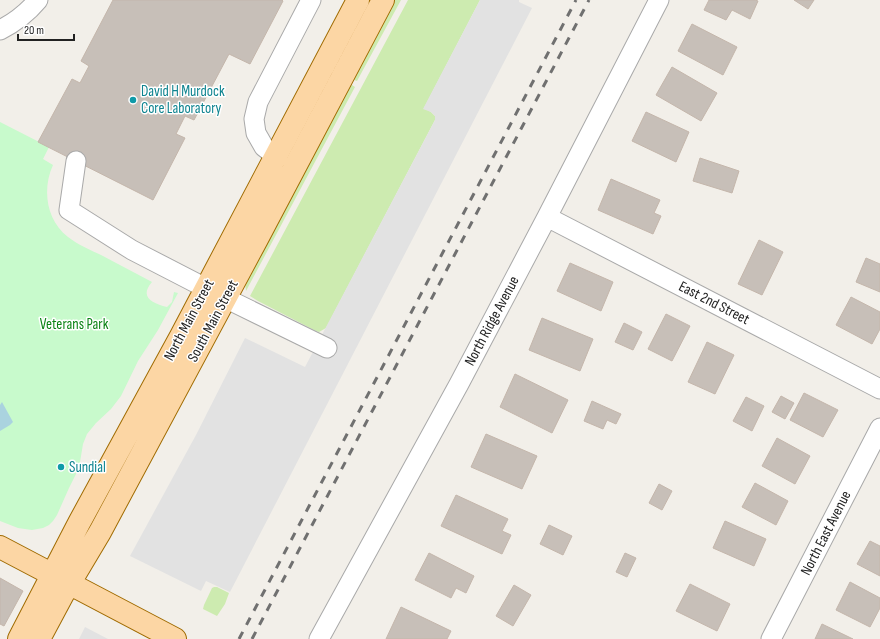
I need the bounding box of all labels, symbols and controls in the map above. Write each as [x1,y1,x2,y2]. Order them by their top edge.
scale bar [18,16,74,42]
text: 20 m [24,23,44,38]
place label: David H Murdock Core Laboratory [141,82,225,118]
marker: David H Murdock Core Laboratory [128,95,138,105]
street label: North Ridge Avenue [460,273,524,369]
street label: North Main Street [160,276,219,364]
street label: South Main Street [183,276,243,365]
street label: East 2nd Street [675,277,753,329]
park label: Veterans Park [40,315,109,334]
place label: Sundial [69,458,106,477]
marker: Sundial [56,462,66,472]
street label: North East Avenue [797,487,855,579]

